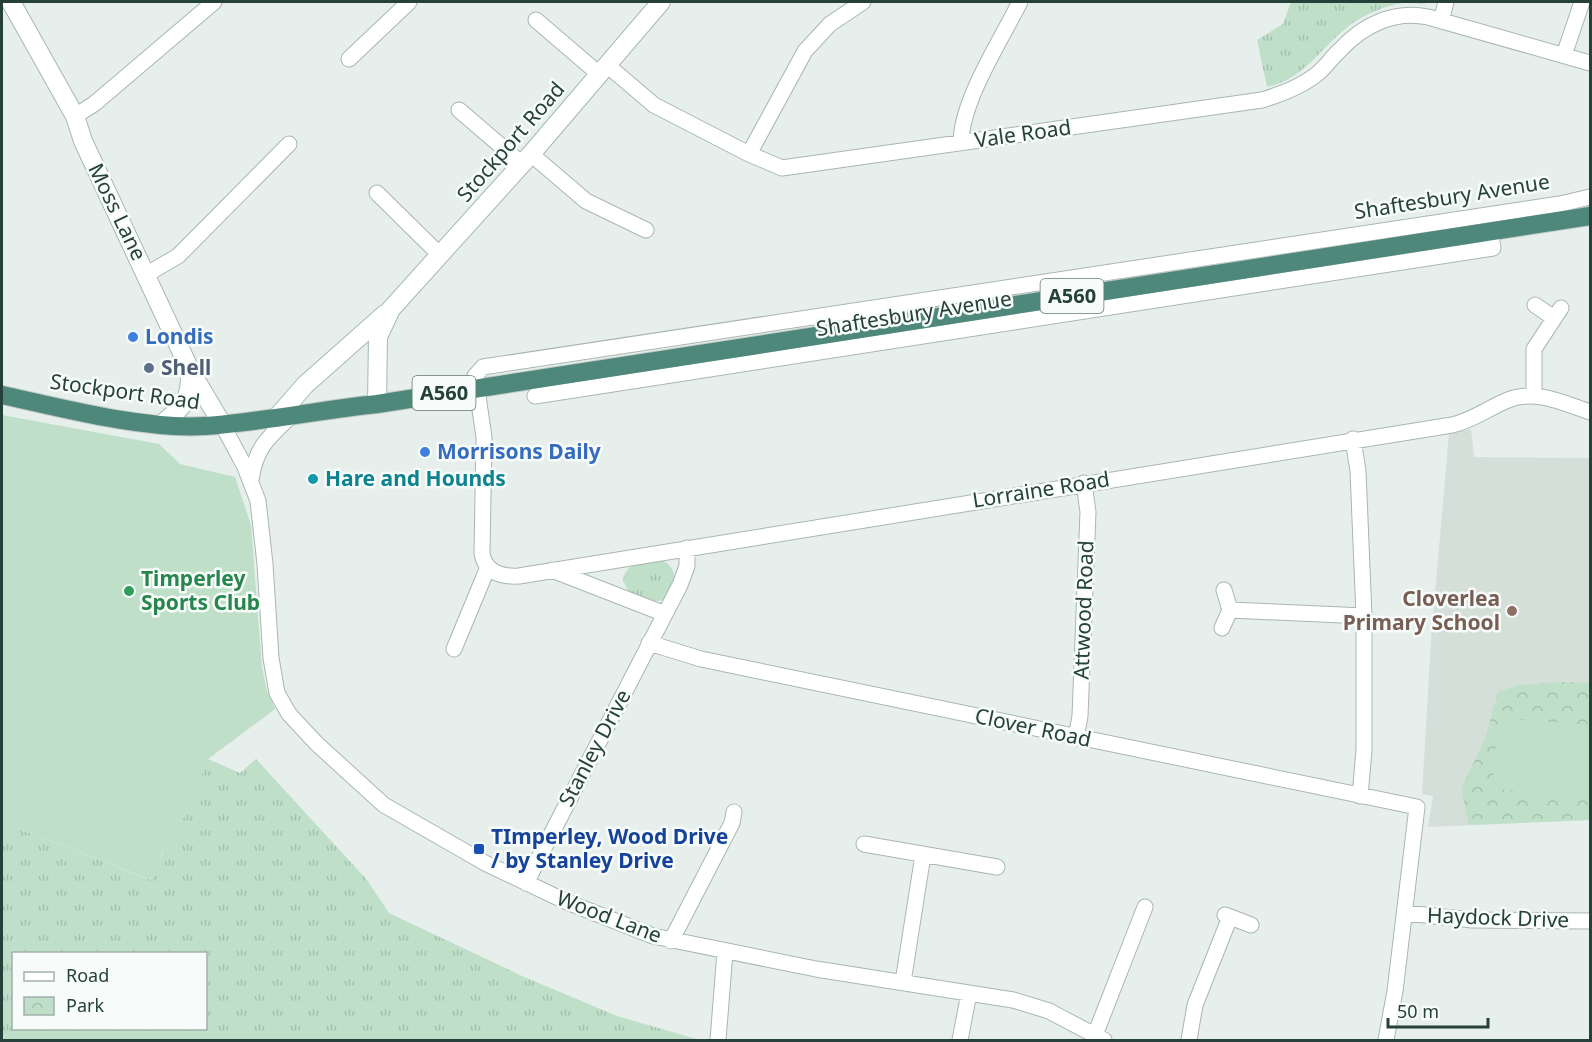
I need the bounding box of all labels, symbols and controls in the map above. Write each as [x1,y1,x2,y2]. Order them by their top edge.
street label: Stockport Road [450,75,570,207]
street label: Vale Road [973,112,1073,154]
street label: Moss Lane [82,158,153,265]
street label: Shaftesbury Avenue [1352,167,1552,225]
road number: A560 [1040,279,1104,313]
street label: Shaftesbury Avenue [814,284,1014,342]
place label: Londis [145,322,214,350]
marker: Londis [126,330,140,344]
place label: Shell [161,353,211,381]
marker: Shell [142,361,156,375]
street label: Stockport Road [48,367,202,415]
road number: A560 [412,376,476,410]
place label: Morrisons Daily [437,437,601,465]
marker: Morrisons Daily [418,445,432,459]
place label: Hare and Hounds [325,464,506,492]
street label: Lorraine Road [970,464,1111,514]
marker: Hare and Hounds [306,472,320,486]
street label: Attwood Road [1067,540,1099,680]
place label: Timperley Sports Club [141,564,260,616]
marker: Timperley Sports Club [122,584,136,598]
place label: Cloverlea Primary School [1343,584,1500,636]
marker: Cloverlea Primary School [1505,604,1519,618]
street label: Stanley Drive [552,684,637,811]
street label: Clover Road [973,701,1094,753]
place label: TImperley, Wood Drive / by Stanley Drive [491,822,728,874]
marker: TImperley, Wood Drive / by Stanley Drive [472,842,486,856]
street label: Wood Lane [553,883,666,949]
street label: Haydock Drive [1426,901,1570,933]
legend [12,952,207,1030]
text: Road [66,963,109,987]
scale bar [1388,991,1488,1029]
text: Park [66,993,104,1017]
text: 50 m [1397,999,1439,1023]

